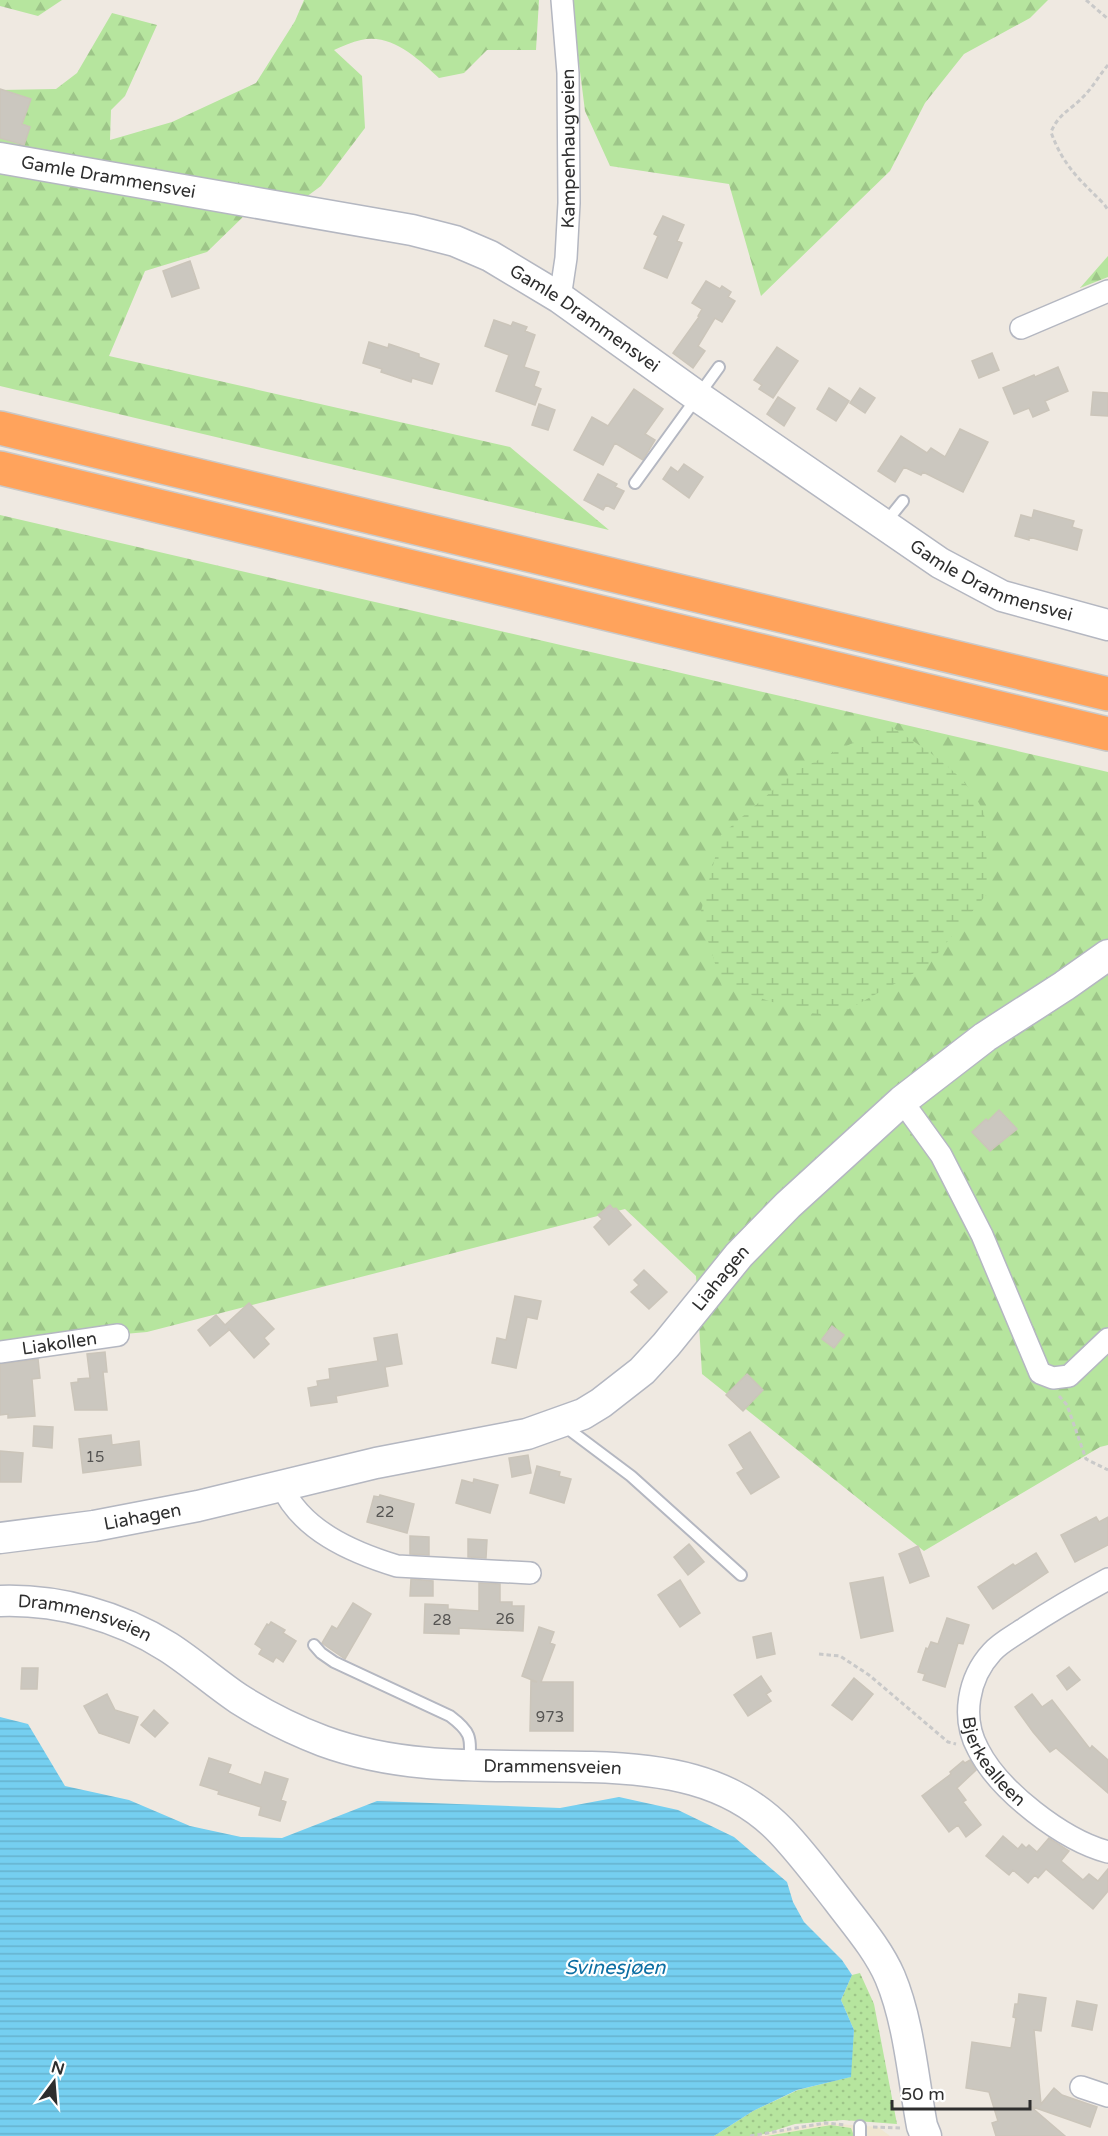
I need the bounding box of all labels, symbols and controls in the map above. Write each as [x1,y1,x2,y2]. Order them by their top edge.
street label: Kampenhaugveien [557,69,580,229]
street label: Gamle Drammensvei [19,151,197,203]
street label: Gamle Drammensvei [506,259,664,377]
street label: Gamle Drammensvei [906,535,1075,626]
street label: Liahagen [687,1240,754,1315]
street label: Liakollen [20,1327,98,1360]
house number: 15 [86,1448,104,1466]
street label: Liahagen [102,1498,183,1535]
house number: 22 [376,1503,394,1521]
street label: Drammensveien [17,1590,155,1646]
house number: 26 [496,1610,514,1628]
house number: 28 [433,1611,451,1629]
house number: 973 [536,1708,564,1726]
street label: Bjerkealleen [958,1715,1030,1811]
street label: Drammensveien [483,1755,622,1779]
water label: Svinesjøen [564,1956,666,1980]
north arrow [24,2052,84,2112]
text: N [49,2057,67,2080]
scale bar [892,2073,1030,2111]
text: 50 m [901,2083,945,2105]

